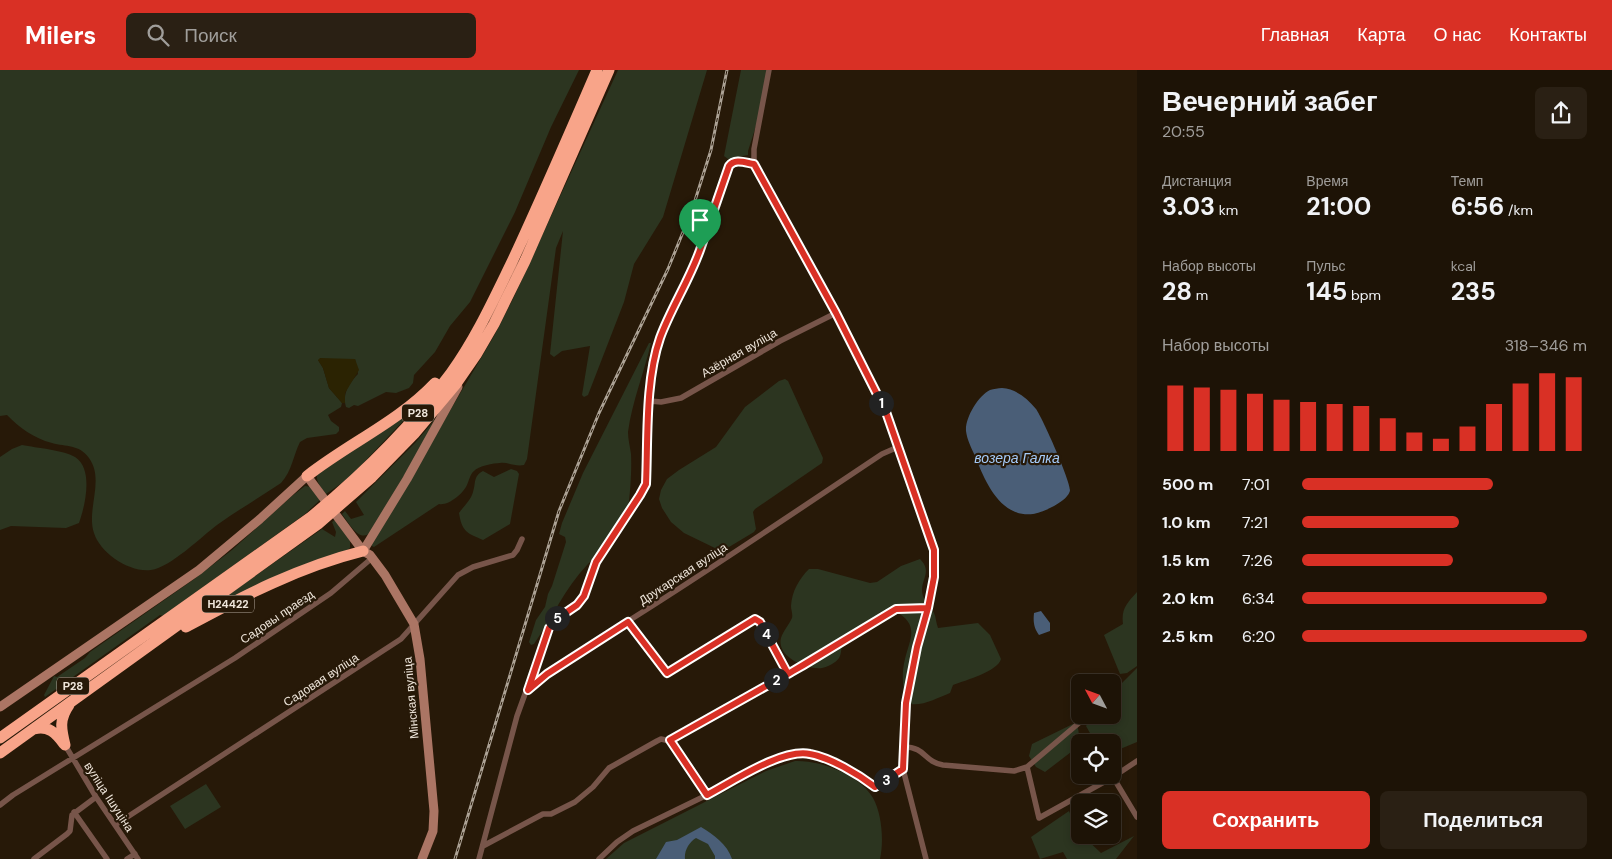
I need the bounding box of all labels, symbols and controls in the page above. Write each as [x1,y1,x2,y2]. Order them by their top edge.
search box [126,13,476,58]
text: Milers [25,20,96,51]
icon: search [144,21,172,49]
text: Поиск [184,23,237,48]
text: Главная [1261,23,1329,47]
text: Карта [1357,23,1406,47]
text: О нас [1434,23,1481,47]
text: Контакты [1509,23,1587,47]
text: Вечерний забег [1162,83,1378,120]
button: share [1535,87,1587,139]
text: 20:55 [1162,121,1205,142]
text: Дистанция [1162,172,1232,190]
text: Время [1306,172,1348,190]
text: Темп [1451,172,1483,190]
text: 3.03 [1162,190,1215,223]
text: 21:00 [1306,190,1371,223]
text: 6:56 [1451,190,1504,223]
pin [679,199,721,250]
text: km [1215,201,1238,219]
text: /km [1504,201,1533,219]
icon: arrive [686,206,714,234]
text: Набор высоты [1162,257,1256,275]
text: Пульс [1306,257,1346,275]
text: kcal [1451,257,1476,275]
text: 28 [1162,275,1192,308]
text: 145 [1306,275,1347,308]
text: 235 [1451,275,1496,308]
text: m [1192,286,1208,304]
text: bpm [1347,286,1381,304]
street label: Азёрная вуліца [698,325,780,381]
text: Набор высоты [1162,335,1269,356]
text: 318–346 m [1505,335,1587,356]
pin: 1 [868,390,894,416]
text: 1 [879,394,884,412]
road number: Р28 [402,404,434,422]
water label: возера Галка [974,449,1060,467]
text: 500 m [1162,474,1213,495]
text: 7:01 [1242,474,1270,495]
text: 1.0 km [1162,512,1211,533]
text: 7:21 [1242,512,1268,533]
street label: Друкарская вуліца [636,539,731,609]
text: 1.5 km [1162,550,1210,571]
text: 7:26 [1242,550,1273,571]
street label: Садовы праезд [237,586,317,648]
text: 2.0 km [1162,588,1214,609]
text: 6:34 [1242,588,1274,609]
road number: Н24422 [202,596,254,612]
pin: 5 [544,606,570,630]
text: 5 [553,609,562,627]
pin: 4 [754,622,778,646]
text: 4 [762,625,771,643]
text: 2.5 km [1162,626,1213,647]
text: 6:20 [1242,626,1275,647]
street label: Садовая вуліца [280,649,362,710]
street label: Мінская вуліца [399,656,423,740]
pin: 2 [764,668,788,692]
text: 2 [772,671,781,689]
north arrow [1071,674,1121,724]
map controls [1071,674,1121,844]
road number: Р28 [57,678,89,694]
button: locate [1071,734,1121,784]
street label: вуліца Ішуціна [80,759,138,835]
pin: 3 [874,768,898,792]
text: 3 [882,771,891,789]
button: Сохранить [1162,791,1370,849]
button: Поделиться [1380,791,1587,849]
button: layers [1071,794,1121,844]

